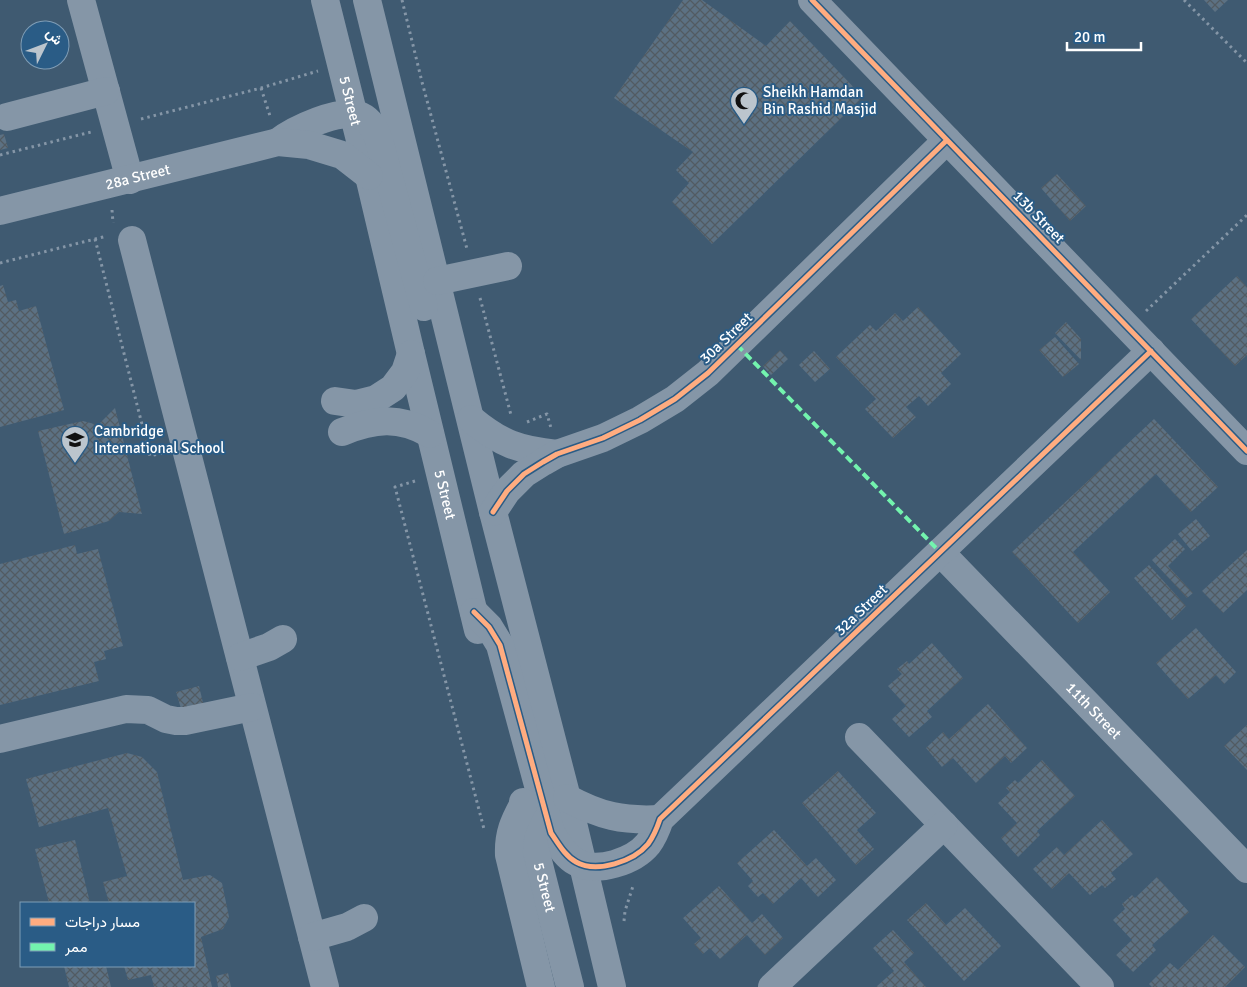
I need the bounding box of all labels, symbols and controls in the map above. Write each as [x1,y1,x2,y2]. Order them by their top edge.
north arrow [20,20,70,70]
scale bar [1067,20,1141,52]
text: ش [42,25,66,49]
text: 20 m [1074,28,1105,46]
street label: 5 Street [335,74,365,128]
place label: Sheikh Hamdan Bin Rashid Masjid [763,83,877,118]
mosque icon: Sheikh Hamdan Bin Rashid Masjid [729,86,759,125]
street label: 28a Street [103,160,172,194]
street label: 13b Street [1009,187,1069,247]
street label: 30a Street [696,309,756,367]
place label: Cambridge International School [94,422,225,457]
school or university icon: Cambridge International School [60,425,90,464]
street label: 5 Street [430,468,460,521]
street label: 32a Street [831,581,891,639]
street label: 11th Street [1062,679,1125,743]
street label: 5 Street [530,861,560,914]
legend [20,902,195,967]
text: مسار دراجات [65,913,140,931]
text: ممر [64,938,87,956]

